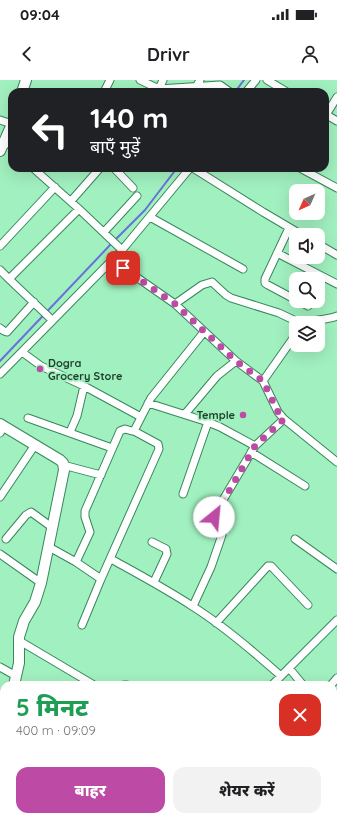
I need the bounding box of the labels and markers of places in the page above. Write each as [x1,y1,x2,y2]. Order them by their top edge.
pin [106,251,140,285]
place label: Dogra Grocery Store [48,356,123,383]
marker: Dogra Grocery Store [35,364,45,374]
place label: Temple [197,408,235,422]
marker: Temple [238,410,248,420]

